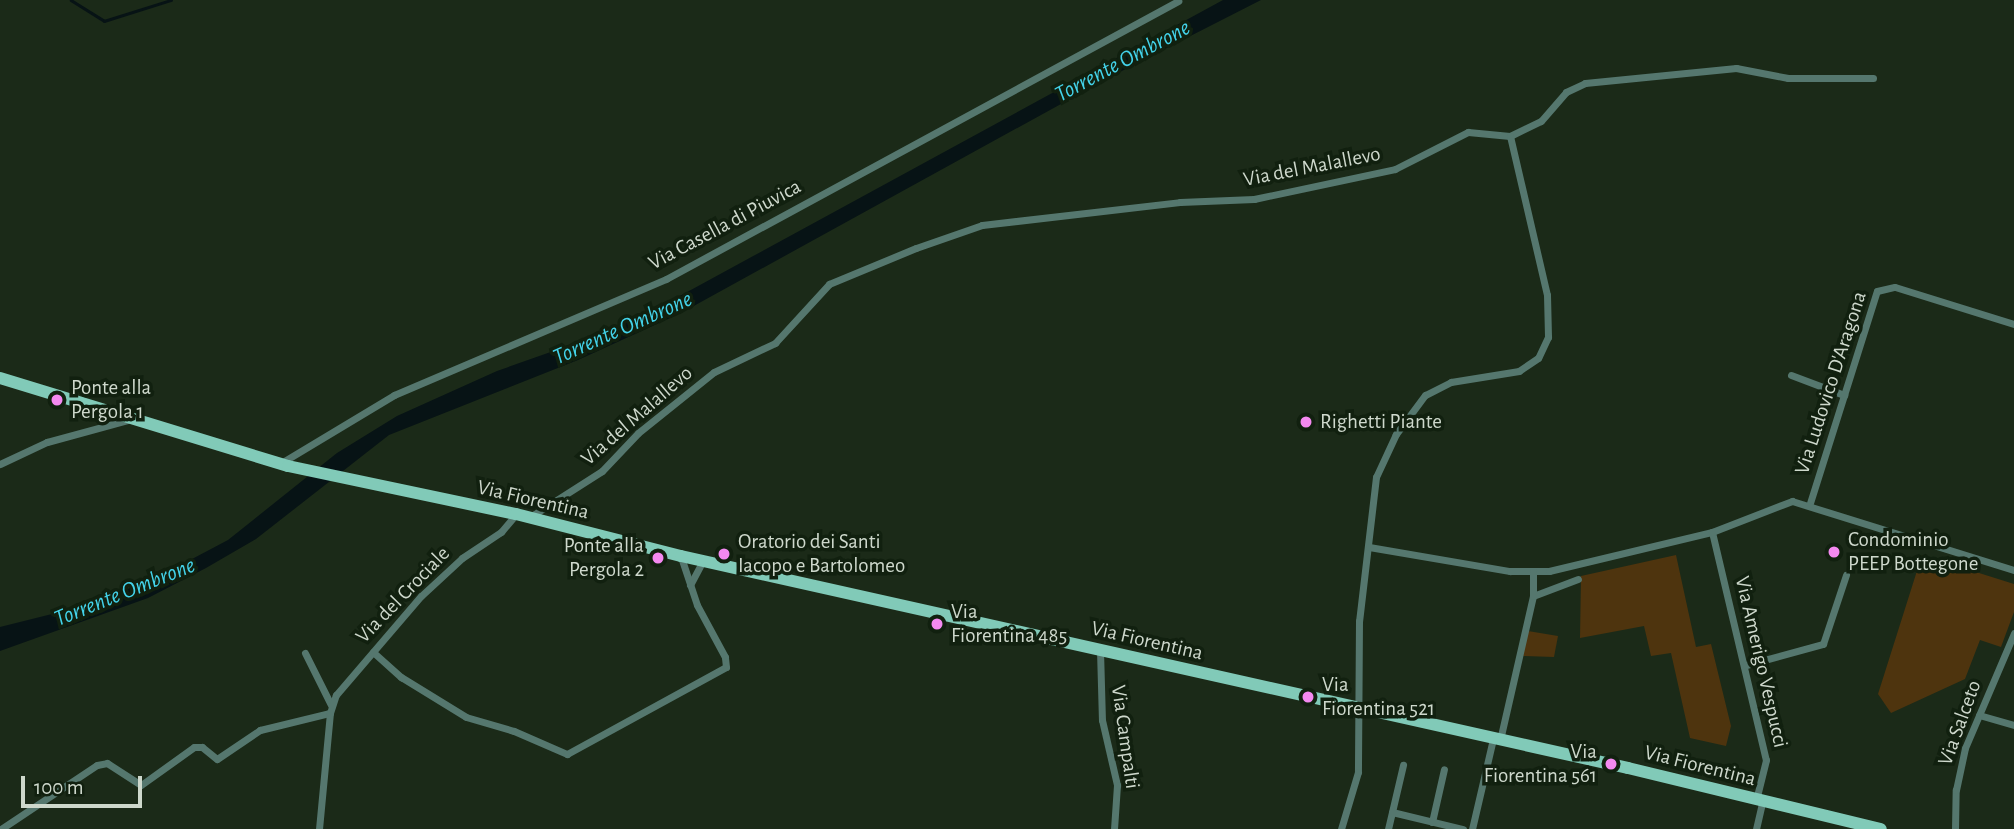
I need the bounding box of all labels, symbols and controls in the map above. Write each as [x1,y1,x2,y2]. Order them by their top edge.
water label: Torrente Ombrone [1051,15,1195,109]
street label: Via del Malallevo [1241,141,1383,193]
street label: Via Casella di Piuvica [644,174,806,276]
water label: Torrente Ombrone [549,286,697,372]
street label: Via Ludovico D'Aragona [1790,288,1872,478]
street label: Via del Malallevo [576,361,698,471]
place label: Ponte alla Pergola 1 [71,375,151,425]
marker: Ponte alla Pergola 1 [49,392,65,408]
place label: Righetti Piante [1320,409,1442,435]
marker: Righetti Piante [1298,414,1314,430]
street label: Via Fiorentina [475,475,591,525]
place label: Condominio PEEP Bottegone [1848,527,1978,577]
place label: Oratorio dei Santi Iacopo e Bartolomeo [738,529,905,579]
place label: Ponte alla Pergola 2 [564,533,644,583]
street label: Via del Crociale [351,541,455,649]
marker: Condominio PEEP Bottegone [1826,544,1842,560]
marker: Oratorio dei Santi Iacopo e Bartolomeo [716,546,732,562]
marker: Ponte alla Pergola 2 [650,550,666,566]
water label: Torrente Ombrone [51,552,199,634]
street label: Via Amerigo Vespucci [1729,574,1793,750]
place label: Via Fiorentina 485 [951,599,1067,649]
marker: Via Fiorentina 485 [929,616,945,632]
street label: Via Fiorentina [1089,616,1205,666]
place label: Via Fiorentina 521 [1322,672,1435,722]
street label: Via Salceto [1933,677,1987,769]
street label: Via Campalti [1105,683,1145,791]
marker: Via Fiorentina 521 [1300,689,1316,705]
place label: Via Fiorentina 561 [1484,739,1597,789]
street label: Via Fiorentina [1642,740,1758,792]
marker: Via Fiorentina 561 [1603,756,1619,772]
scale bar [24,762,145,806]
text: 100 m [34,777,84,798]

